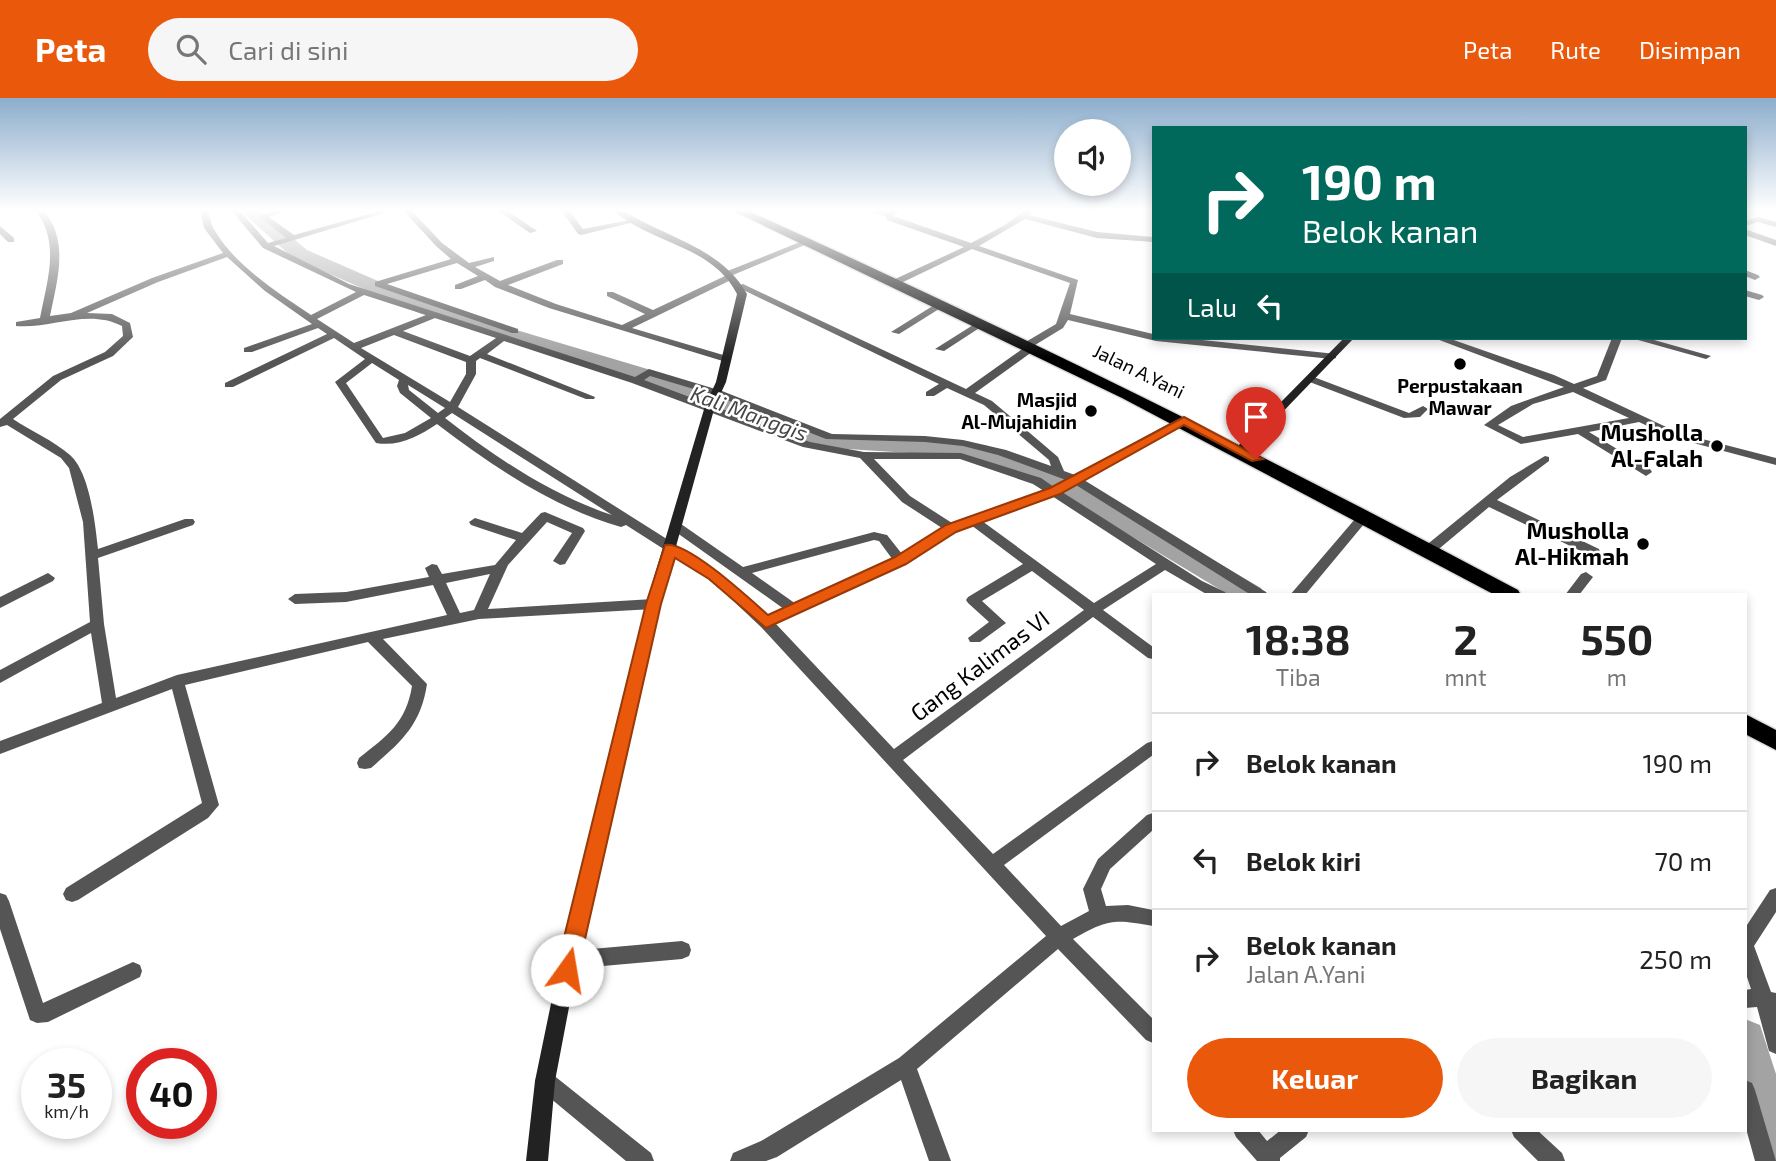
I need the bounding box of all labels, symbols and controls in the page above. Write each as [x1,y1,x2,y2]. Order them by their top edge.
search box [148,18,638,81]
text: Peta [35,29,106,69]
icon: search [172,30,210,68]
text: Cari di sini [228,34,348,65]
text: Peta [1463,35,1512,64]
text: Rute [1550,35,1601,64]
text: Disimpan [1639,35,1741,64]
map controls [1054,119,1131,196]
button: sound [1054,119,1131,196]
text: 190 m [1302,151,1437,210]
icon: right [1187,154,1278,245]
text: Belok kanan [1302,211,1478,249]
icon: left [1251,287,1289,325]
text: Lalu [1187,291,1237,322]
street label: Jalan A.Yani [1090,339,1189,403]
marker: Perpustakaan Mawar [1452,356,1468,372]
place label: Perpustakaan Mawar [1397,374,1523,419]
water label: Kali Manggis [688,380,811,445]
pin [1226,387,1286,459]
place label: Masjid Al-Mujahidin [961,388,1077,433]
icon: arrive [1237,398,1275,436]
marker: Masjid Al-Mujahidin [1083,403,1099,419]
place label: Musholla Al-Falah [1601,418,1703,472]
marker: Musholla Al-Falah [1709,438,1725,454]
place label: Musholla Al-Hikmah [1515,516,1629,570]
marker: Musholla Al-Hikmah [1635,536,1651,552]
street label: Gang Kalimas VI [905,604,1054,726]
text: 18:38 [1246,613,1351,663]
text: 2 [1453,613,1478,663]
text: 550 [1580,613,1653,663]
text: Tiba [1276,663,1321,691]
text: mnt [1444,663,1487,691]
text: m [1607,663,1627,691]
icon: right [1187,743,1225,781]
text: Belok kanan [1246,747,1397,778]
text: 190 m [1643,747,1712,778]
icon: left [1187,841,1225,879]
text: Belok kiri [1246,845,1361,876]
text: 70 m [1654,845,1712,876]
text: Belok kanan [1246,929,1397,960]
position arrow [530,933,604,1007]
icon: right [1187,939,1225,977]
text: 250 m [1639,943,1712,974]
text: Jalan A.Yani [1246,960,1366,988]
button: Keluar [1187,1038,1443,1118]
button: Bagikan [1457,1038,1712,1118]
speed limit sign: 40 [126,1048,217,1139]
text: 35 [47,1063,86,1105]
text: km/h [44,1100,89,1122]

